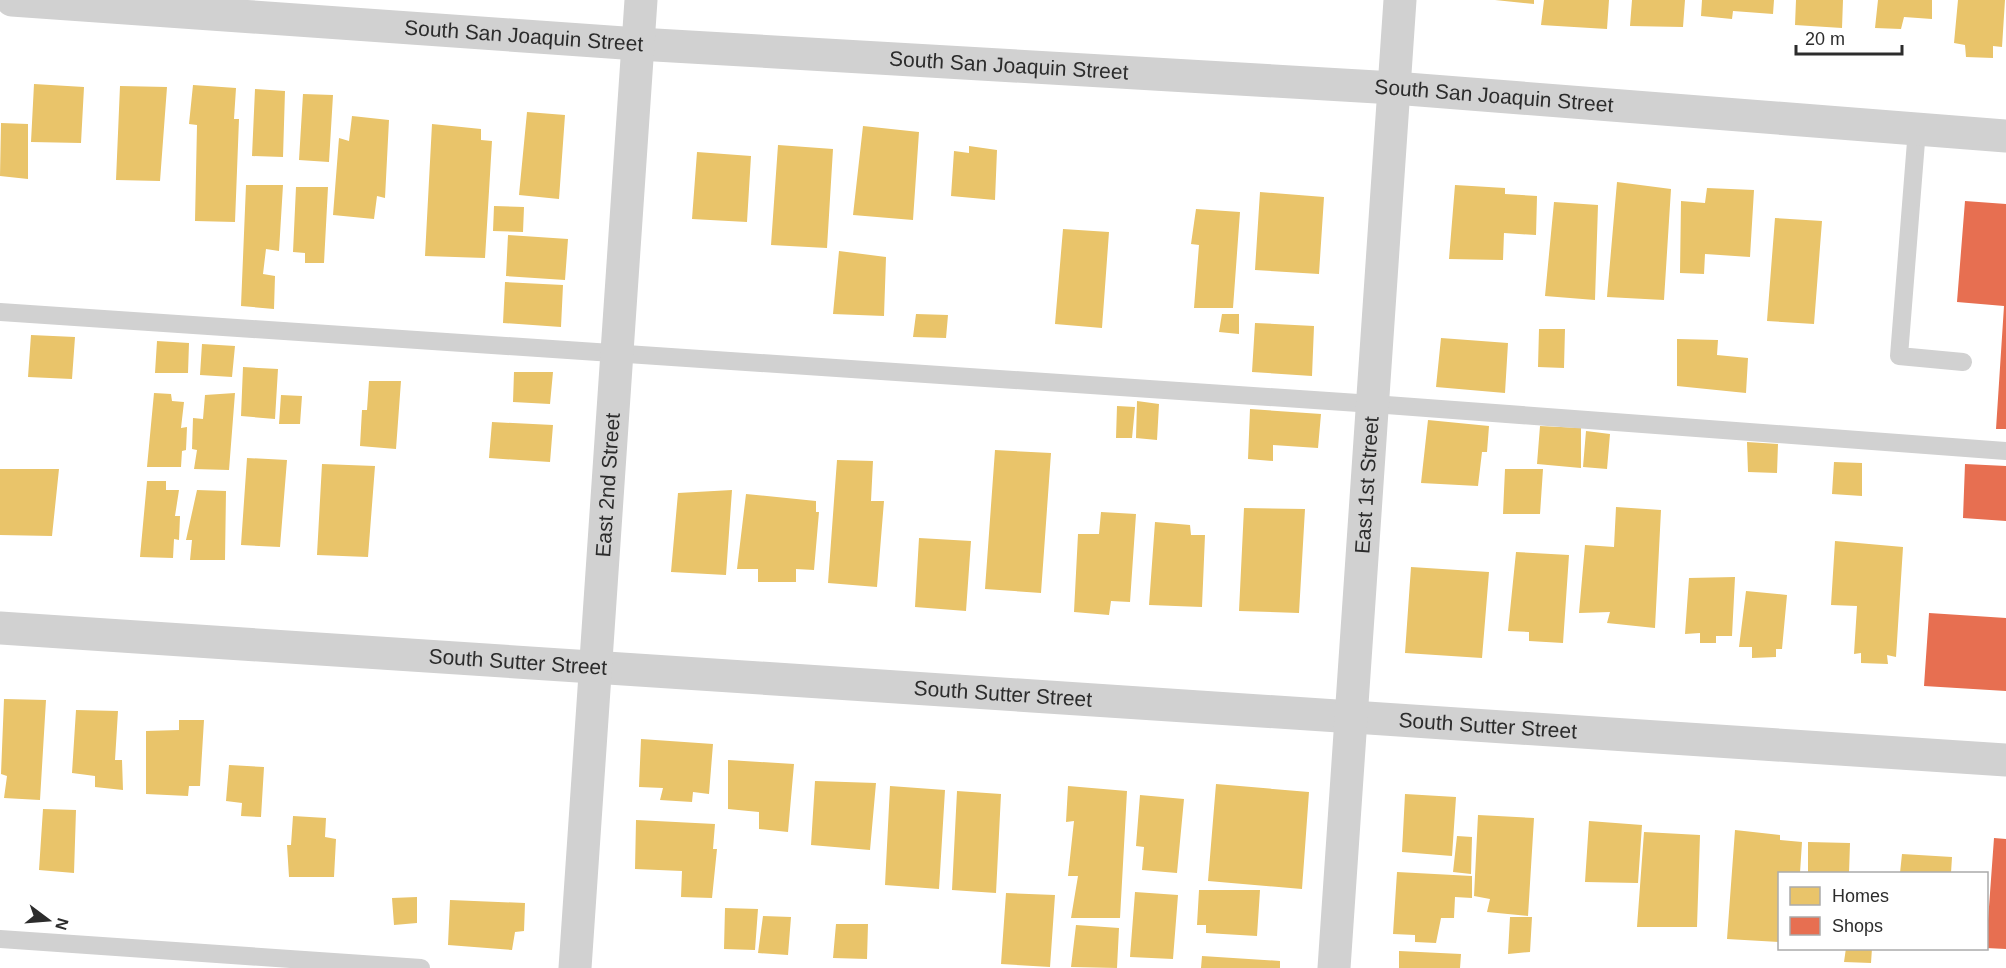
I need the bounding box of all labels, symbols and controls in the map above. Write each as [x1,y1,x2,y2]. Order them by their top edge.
street label: South San Joaquin Street [403,16,644,55]
scale bar [1796,18,1902,56]
text: 20 m [1805,29,1845,49]
street label: South San Joaquin Street [889,47,1129,84]
street label: South San Joaquin Street [1374,75,1614,116]
street label: East 2nd Street [591,412,624,558]
street label: East 1st Street [1350,415,1383,555]
street label: South Sutter Street [428,644,608,679]
street label: South Sutter Street [913,676,1093,711]
street label: South Sutter Street [1398,708,1578,743]
legend [1778,872,1988,950]
text: Homes [1832,886,1889,906]
north arrow [18,890,78,950]
text: N [52,916,72,932]
text: Shops [1832,916,1883,936]

